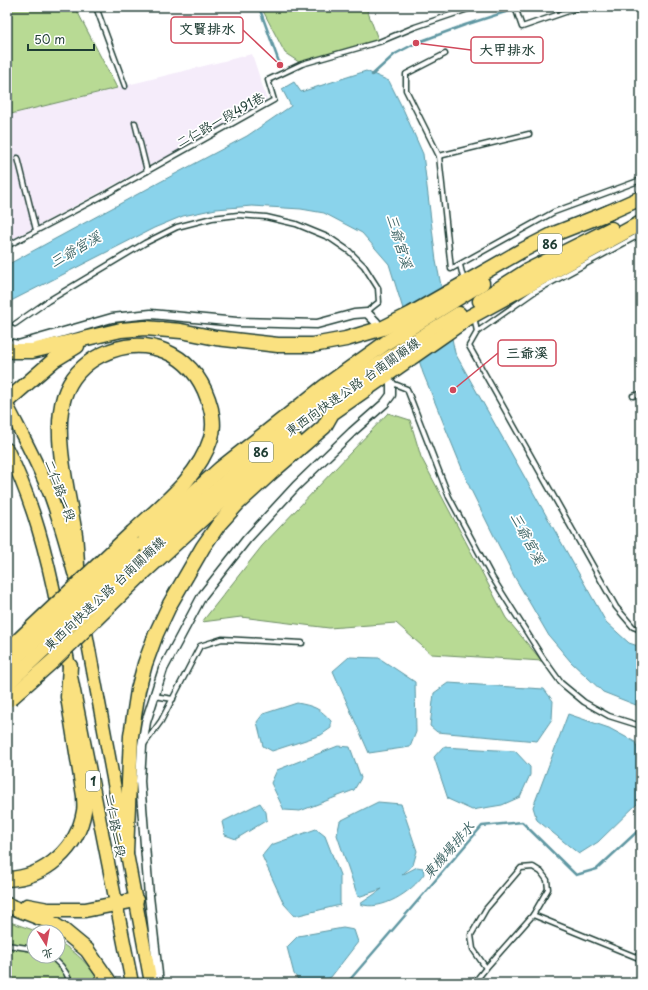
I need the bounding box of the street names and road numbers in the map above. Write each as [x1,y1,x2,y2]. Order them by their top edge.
street label: 二仁路一段491巷 [172,87,268,151]
road number: 86 [538,234,562,254]
street label: 東西向快速公路 台南關廟線 [281,332,423,440]
road number: 86 [249,442,273,462]
street label: 二仁路一段 [40,456,82,524]
street label: 東西向快速公路 台南關廟線 [39,531,169,655]
road number: 1 [86,771,100,791]
street label: 二仁路二段 [100,791,132,859]

